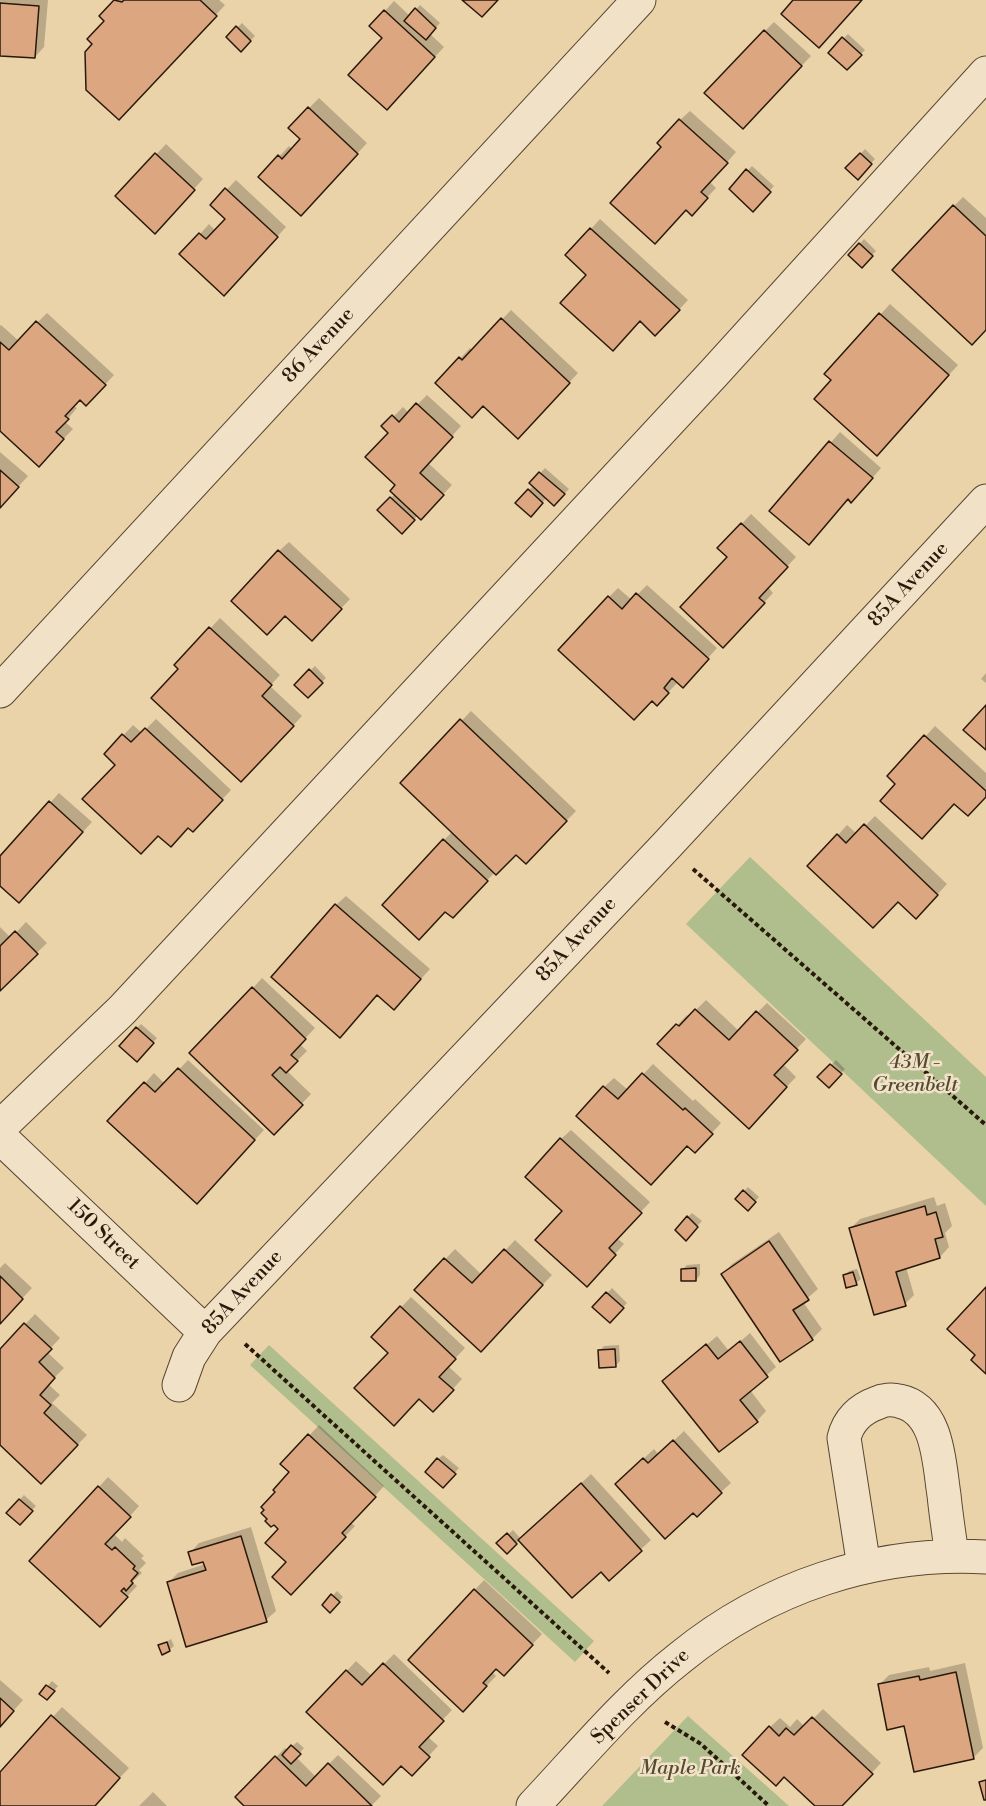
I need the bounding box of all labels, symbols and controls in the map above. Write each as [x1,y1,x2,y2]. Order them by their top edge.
street label: 86 Avenue [278,303,360,389]
street label: 85A Avenue [864,538,954,632]
street label: 85A Avenue [532,893,622,987]
park label: 43M - Greenbelt [872,1051,958,1098]
street label: 150 Street [62,1195,144,1275]
street label: 85A Avenue [198,1246,288,1340]
street label: Spenser Drive [587,1644,695,1750]
park label: Maple Park [639,1757,741,1781]

